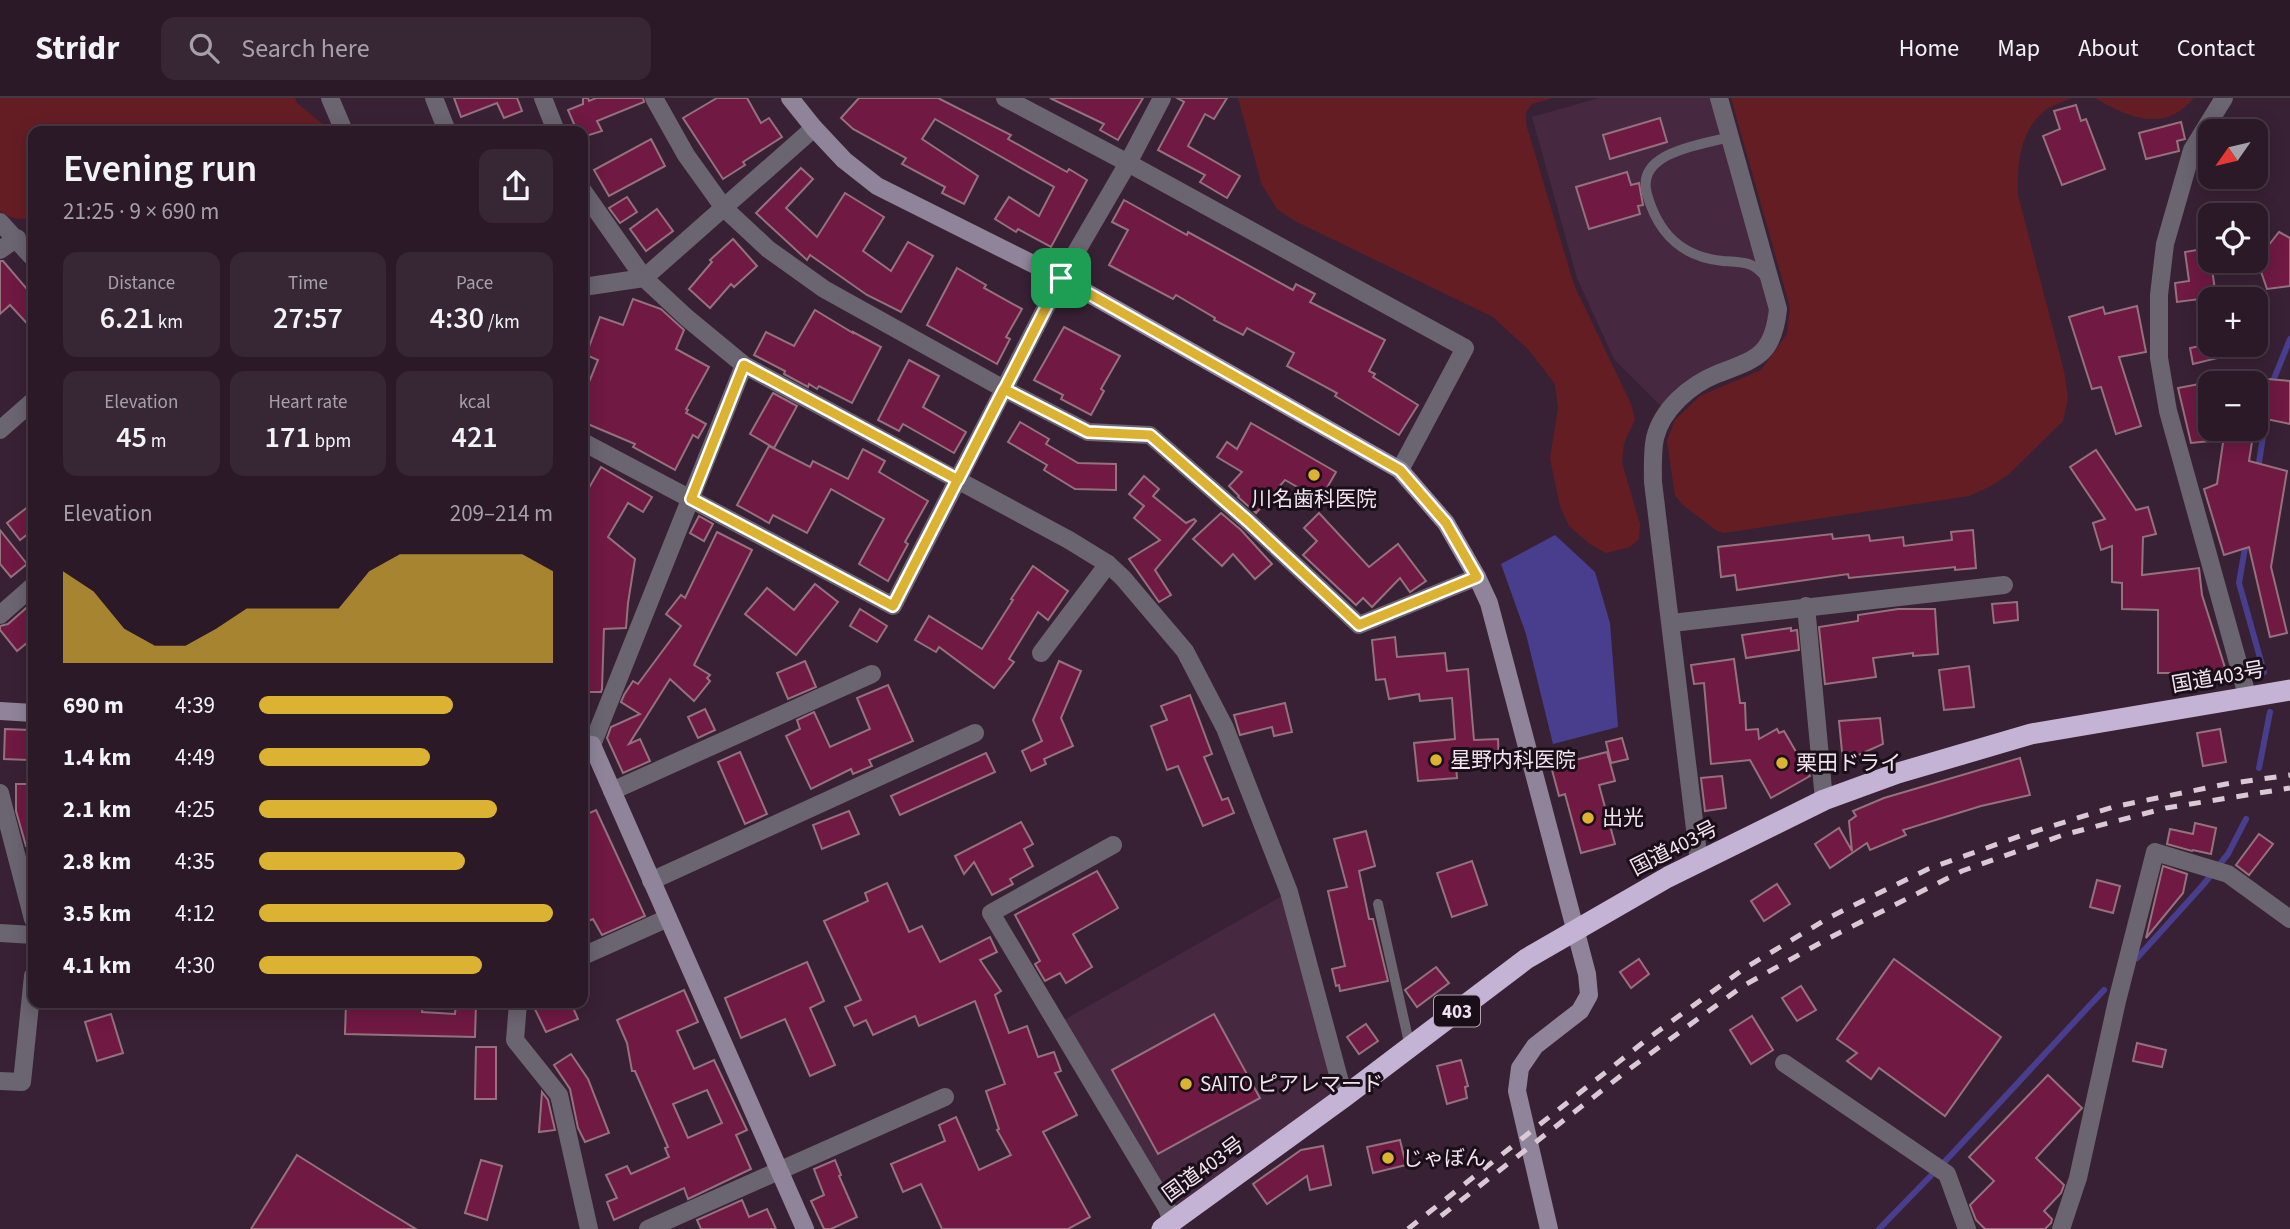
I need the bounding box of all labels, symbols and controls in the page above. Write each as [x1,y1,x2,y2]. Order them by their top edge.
search box [161,17,651,80]
text: Stridr [35,25,119,72]
icon: search [185,29,223,67]
text: Search here [241,30,370,67]
text: Home [1899,31,1959,66]
text: Map [1997,31,2040,66]
text: About [2078,31,2139,66]
text: Contact [2177,31,2255,66]
north arrow [2198,119,2268,189]
map controls [2198,119,2268,441]
text: Evening run [63,142,257,196]
button: share [479,149,553,223]
text: 21:25 · 9 × 690 m [63,195,219,228]
button: locate [2198,203,2268,273]
pin [1031,248,1091,308]
icon: arrive [1042,259,1080,297]
text: Distance [108,270,175,297]
text: Time [288,270,328,297]
text: Pace [456,270,493,297]
button: + [2198,287,2268,357]
text: 6.21 [100,297,154,340]
text: 27:57 [273,297,343,340]
text: 4:30 [430,297,484,340]
text: km [154,309,183,336]
text: /km [484,309,520,336]
button: − [2198,371,2268,441]
text: Elevation [104,389,178,416]
text: Heart rate [268,389,347,416]
text: kcal [459,389,491,416]
text: 45 [116,416,147,459]
text: 171 [265,416,311,459]
text: 421 [452,416,498,459]
text: m [147,428,167,455]
text: bpm [311,428,351,455]
marker: 川名歯科医院 [1306,467,1322,483]
place label: 川名歯科医院 [1251,484,1377,514]
text: Elevation [63,497,153,530]
text: 209–214 m [450,497,553,530]
street label: 国道403号 [2169,654,2267,700]
text: 690 m [63,689,124,722]
text: 4:39 [175,689,215,722]
text: 1.4 km [63,741,131,774]
text: 4:49 [175,741,215,774]
place label: 星野内科医院 [1450,745,1576,775]
place label: 栗田ドライ [1796,748,1901,778]
marker: 星野内科医院 [1428,752,1444,768]
marker: 栗田ドライ [1774,755,1790,771]
text: 2.1 km [63,793,131,826]
text: 4:25 [175,793,215,826]
place label: 出光 [1602,803,1644,833]
marker: 出光 [1580,810,1596,826]
street label: 国道403号 [1625,813,1723,883]
text: 2.8 km [63,845,131,878]
text: 4:35 [175,845,215,878]
text: 3.5 km [63,897,131,930]
text: 4:12 [175,897,215,930]
text: 4.1 km [63,949,131,982]
text: 4:30 [175,949,215,982]
road number: 403 [1434,995,1480,1026]
place label: SAITO ピアレマード [1200,1069,1383,1099]
marker: SAITO ピアレマード [1178,1076,1194,1092]
street label: 国道403号 [1156,1129,1250,1209]
place label: じゃぼん [1402,1143,1486,1173]
marker: じゃぼん [1380,1150,1396,1166]

